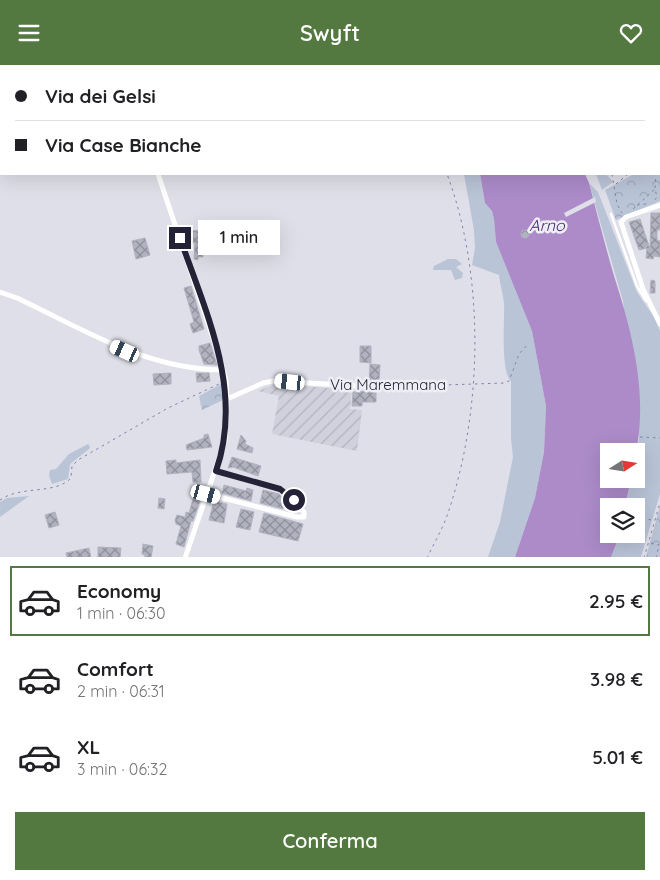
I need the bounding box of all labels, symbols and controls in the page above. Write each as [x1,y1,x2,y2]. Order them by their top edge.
icon: menu [15,19,43,47]
text: Swyft [300,19,360,47]
icon: heart [617,19,645,47]
text: Via dei Gelsi [45,84,156,108]
text: Via Case Bianche [45,133,202,157]
water label: Arno [529,215,566,235]
callout: 1 min [198,221,280,255]
route end [169,227,191,249]
text: 1 min [220,227,258,247]
car [108,338,141,364]
car [274,373,305,391]
street label: Via Maremmana [330,375,446,394]
north arrow [600,443,645,487]
map controls [600,443,645,543]
car [189,483,222,505]
route start [283,489,305,511]
button: layers [600,498,645,543]
icon: car [17,579,62,624]
text: Economy [77,579,161,603]
text: 2.95 € [589,589,643,613]
text: 1 min · 06:30 [77,603,165,623]
icon: car [17,657,62,702]
text: Comfort [77,657,154,681]
text: 3.98 € [590,667,643,691]
text: 2 min · 06:31 [77,681,165,701]
icon: car [17,735,62,780]
text: XL [77,735,100,759]
text: 5.01 € [592,745,643,769]
text: 3 min · 06:32 [77,759,167,779]
button: Conferma [15,812,645,870]

